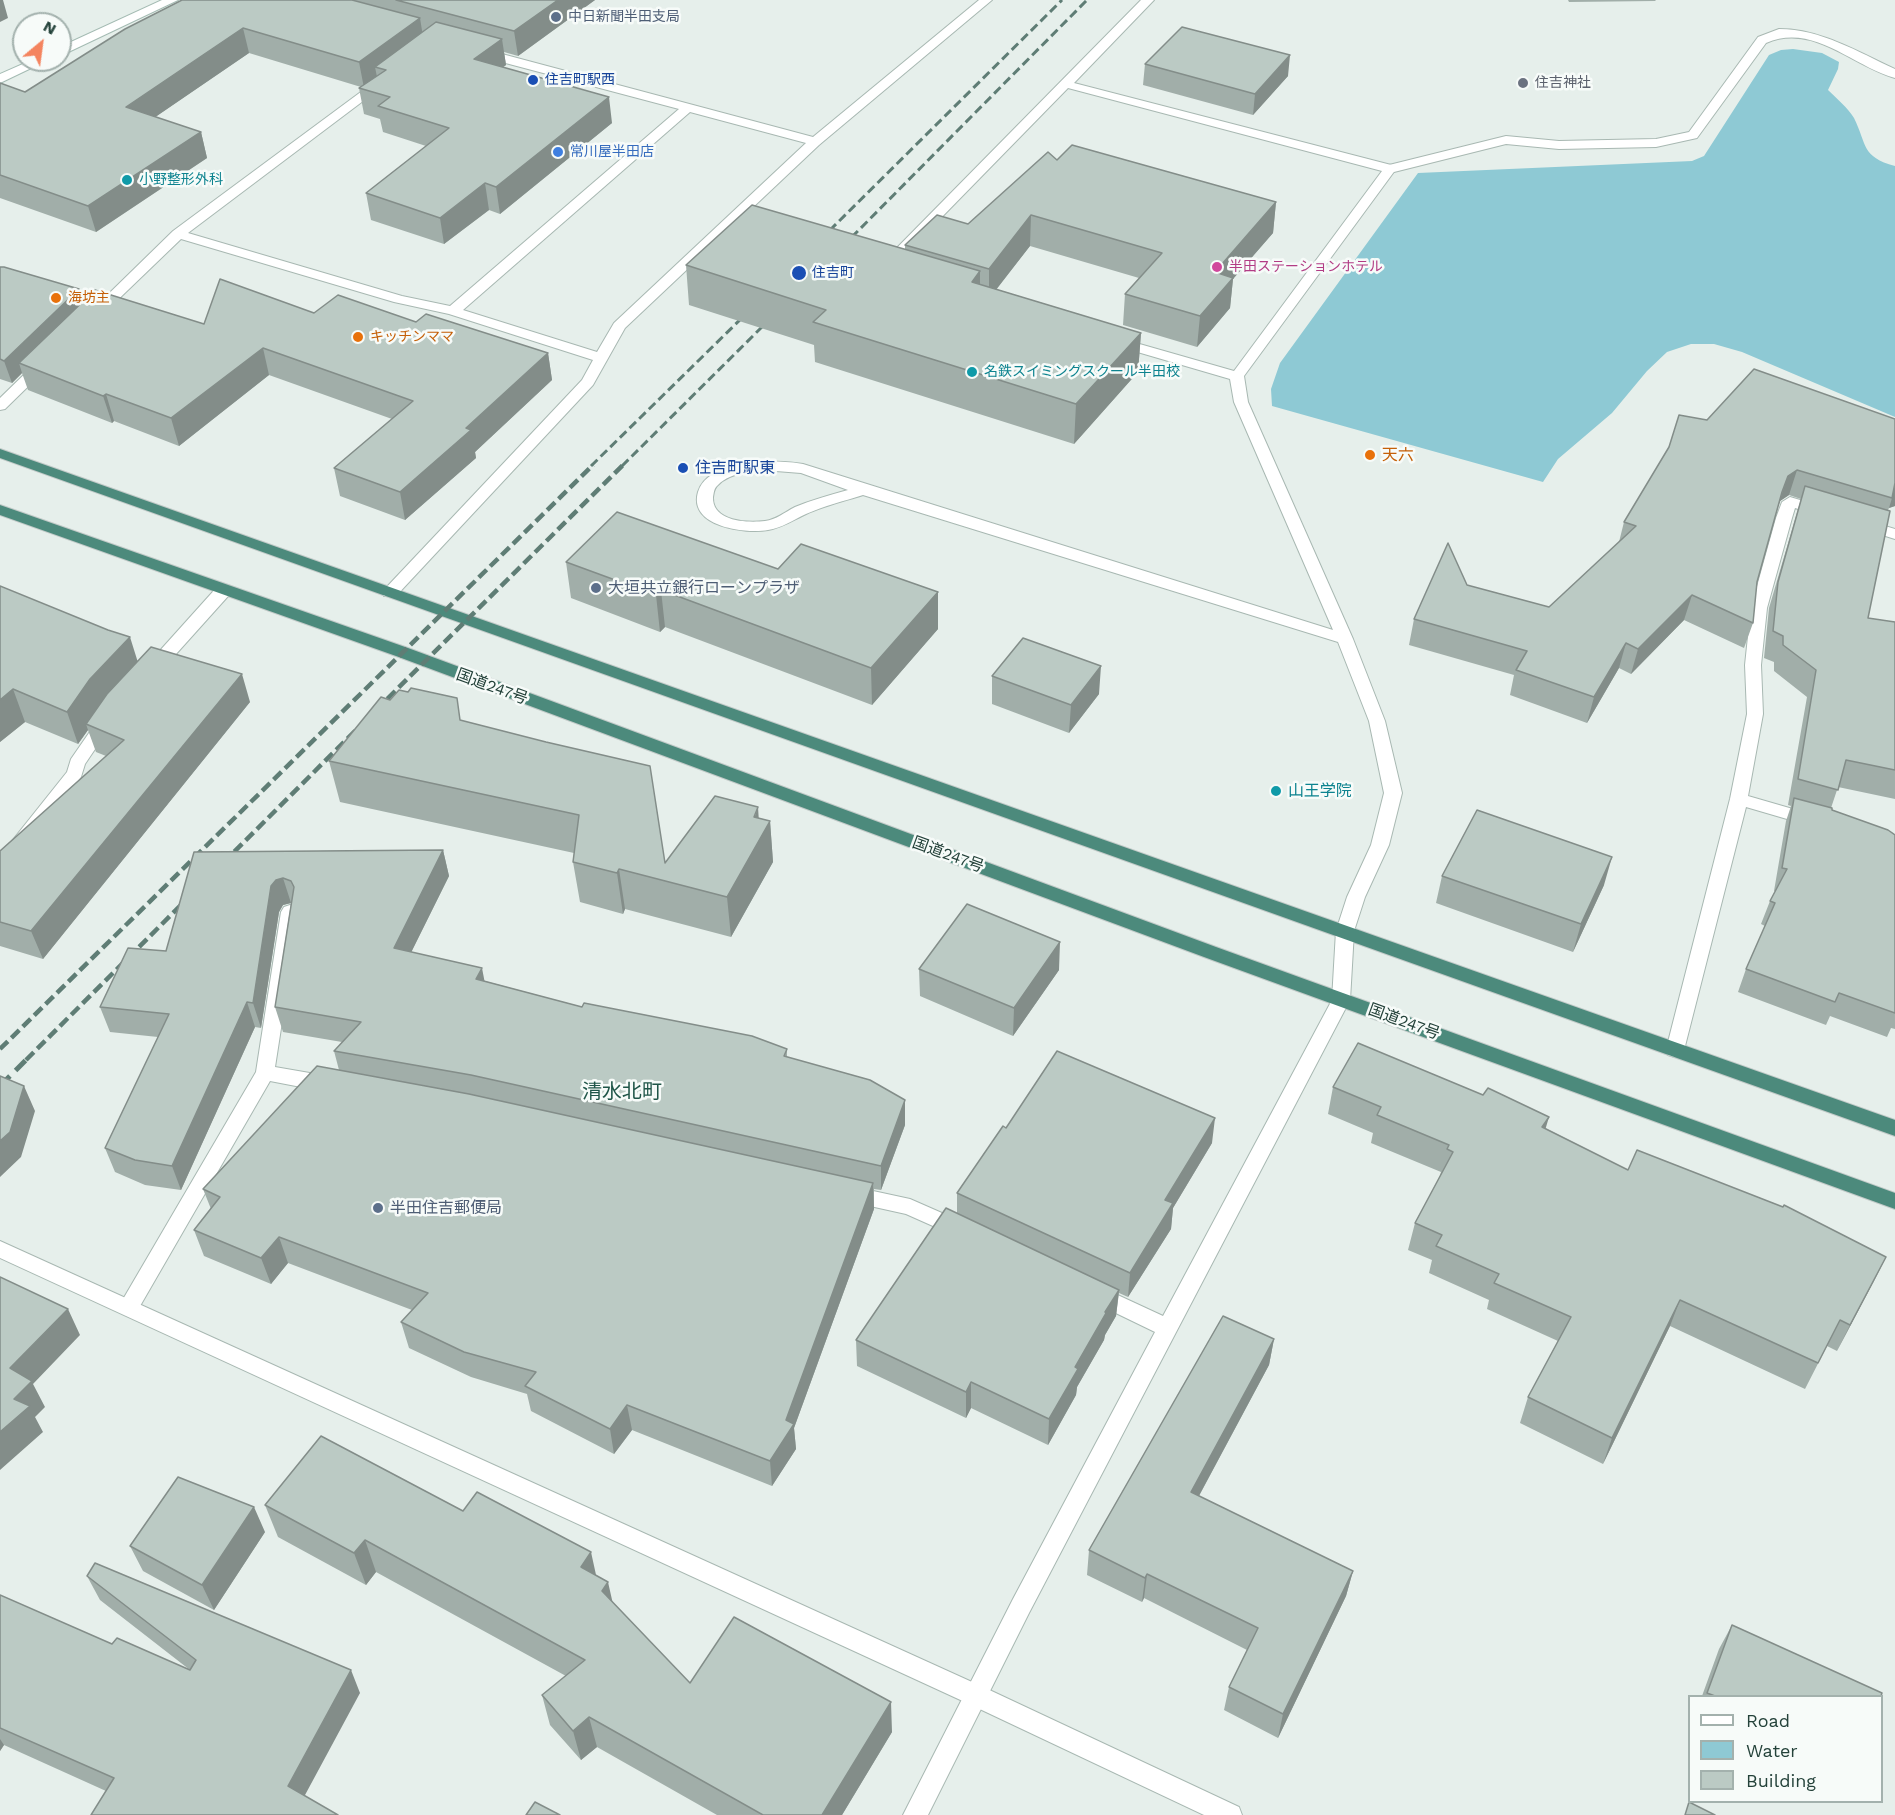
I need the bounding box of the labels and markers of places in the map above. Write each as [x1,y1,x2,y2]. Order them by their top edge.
place label: 中日新聞半田支局 [568,9,680,25]
marker: 中日新聞半田支局 [549,10,563,24]
place label: 住吉町駅西 [545,72,615,88]
marker: 住吉町駅西 [526,73,540,87]
place label: 住吉神社 [1535,75,1591,91]
marker: 住吉神社 [1516,76,1530,90]
place label: 常川屋半田店 [570,144,654,160]
marker: 常川屋半田店 [551,145,565,159]
place label: 小野整形外科 [139,172,223,188]
marker: 小野整形外科 [120,173,134,187]
place label: 半田ステーションホテル [1229,259,1383,275]
marker: 半田ステーションホテル [1210,260,1224,274]
marker: 住吉町 [790,264,808,282]
place label: 住吉町 [812,265,854,281]
place label: 海坊主 [68,290,110,306]
marker: 海坊主 [49,291,63,305]
place label: キッチンママ [370,329,454,345]
marker: キッチンママ [351,330,365,344]
place label: 名鉄スイミングスクール半田校 [984,364,1180,380]
marker: 名鉄スイミングスクール半田校 [965,365,979,379]
place label: 天六 [1382,445,1414,465]
marker: 天六 [1363,448,1377,462]
place label: 住吉町駅東 [695,458,775,478]
marker: 住吉町駅東 [676,461,690,475]
place label: 大垣共立銀行ローンプラザ [608,578,800,598]
marker: 大垣共立銀行ローンプラザ [589,581,603,595]
place label: 山王学院 [1288,781,1352,801]
marker: 山王学院 [1269,784,1283,798]
place label: 半田住吉郵便局 [390,1198,502,1218]
marker: 半田住吉郵便局 [371,1201,385,1215]

